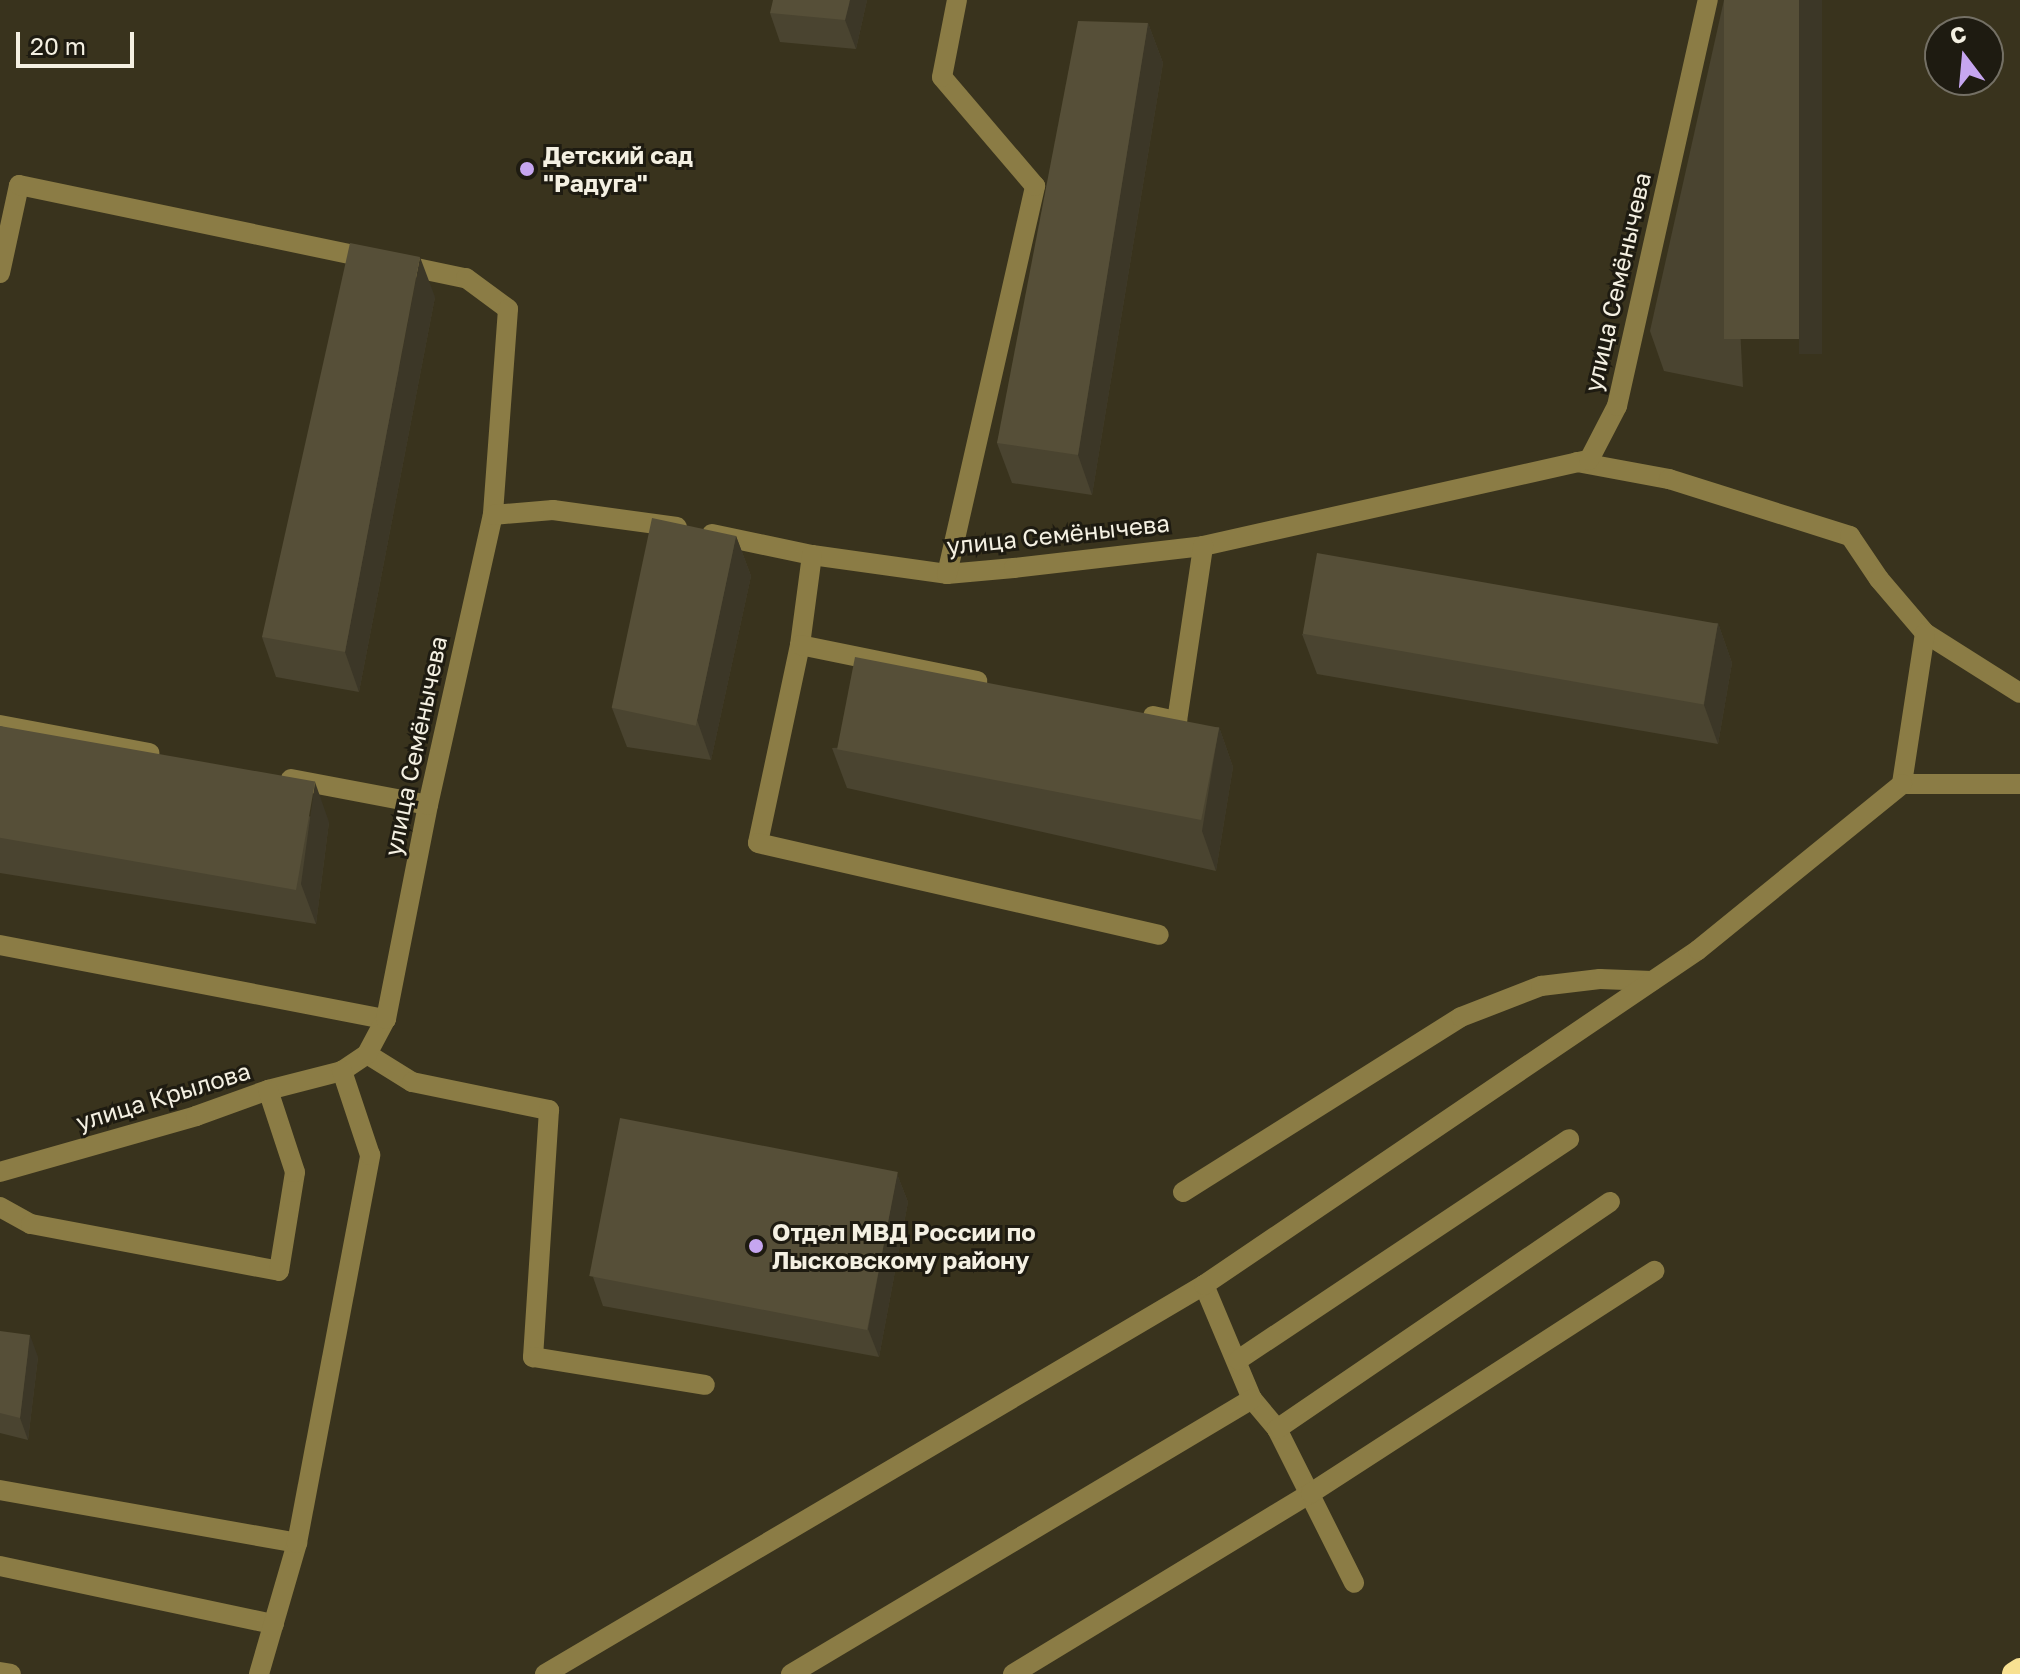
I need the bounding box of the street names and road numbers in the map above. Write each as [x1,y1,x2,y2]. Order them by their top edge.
street label: улица Семёнычева [1578,169,1656,395]
street label: улица Семёнычева [945,508,1171,560]
street label: улица Семёнычева [378,633,452,859]
street label: улица Крылова [72,1056,254,1136]

